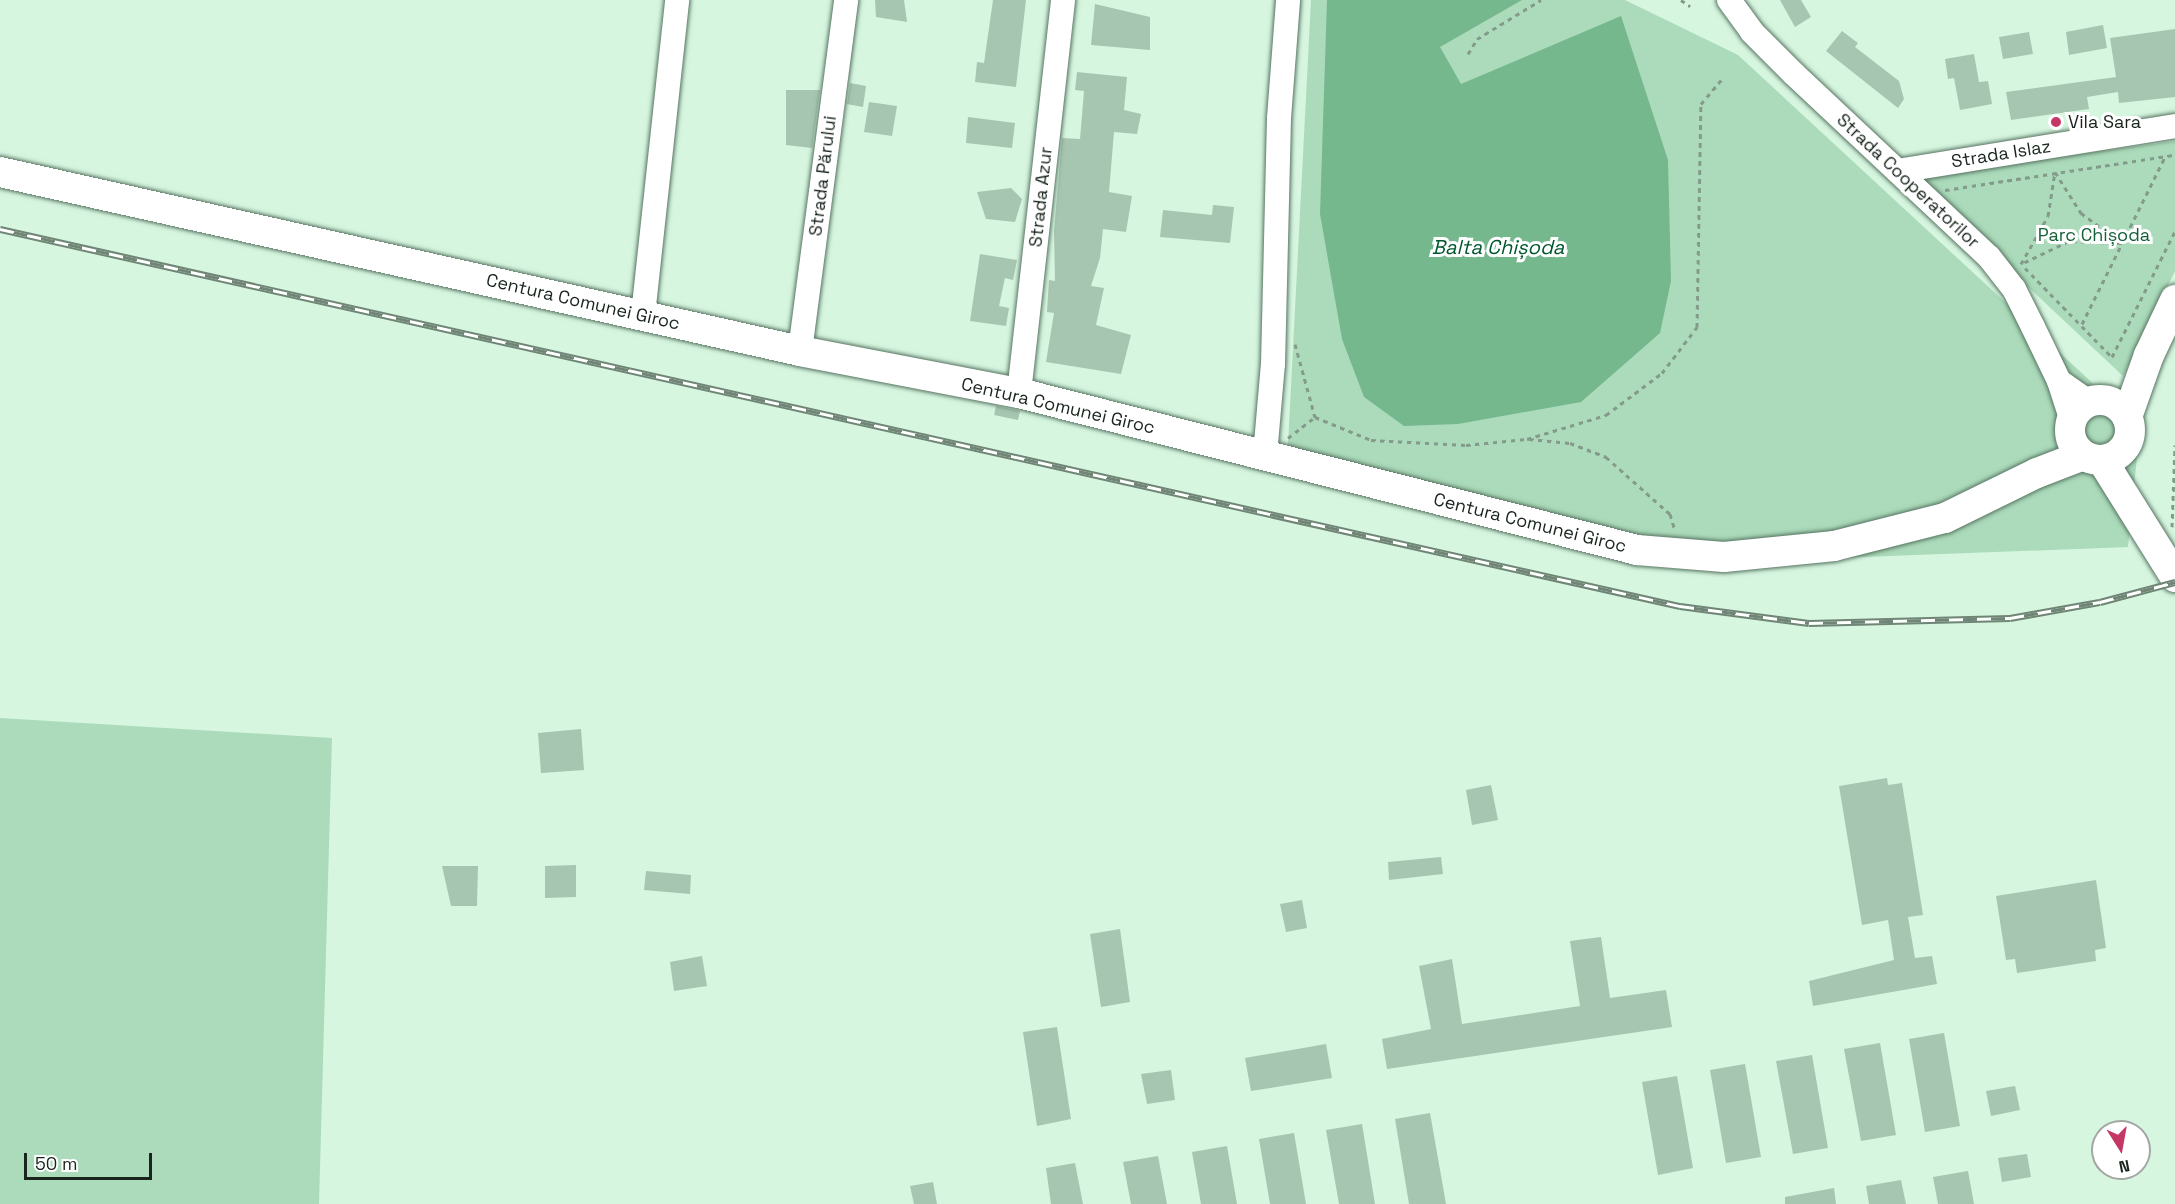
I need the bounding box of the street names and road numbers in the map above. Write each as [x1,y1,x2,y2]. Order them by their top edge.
street label: Strada Cooperatorilor [1832,109,1984,253]
street label: Strada Părului [805,115,841,237]
street label: Strada Islaz [1950,135,2052,173]
street label: Strada Azur [1025,146,1057,248]
street label: Centura Comunei Giroc [484,269,682,335]
street label: Centura Comunei Giroc [959,373,1157,439]
street label: Centura Comunei Giroc [1431,489,1629,557]

